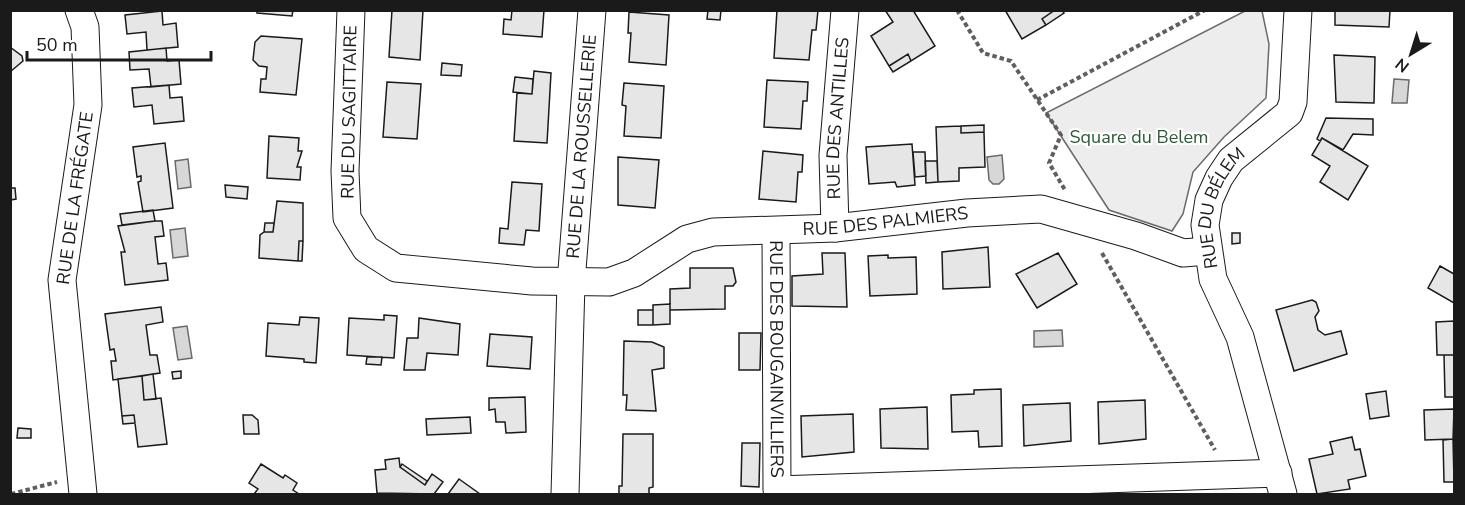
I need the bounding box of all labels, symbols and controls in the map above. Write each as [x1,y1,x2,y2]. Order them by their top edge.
scale bar [27,24,212,62]
north arrow [1381,24,1441,84]
street label: RUE DU SAGITTAIRE [335,25,363,199]
text: 50 m [36,33,78,57]
street label: RUE DE LA ROUSSELLERIE [561,34,602,259]
street label: RUE DES ANTILLES [821,36,855,200]
text: N [1391,53,1414,77]
street label: RUE DE LA FRÉGATE [51,110,99,286]
park label: Square du Belem [1070,125,1208,149]
street label: RUE DU BÉLEM [1193,142,1250,271]
street label: RUE DES PALMIERS [802,201,969,241]
street label: RUE DES BOUGAINVILLIERS [764,240,789,478]

